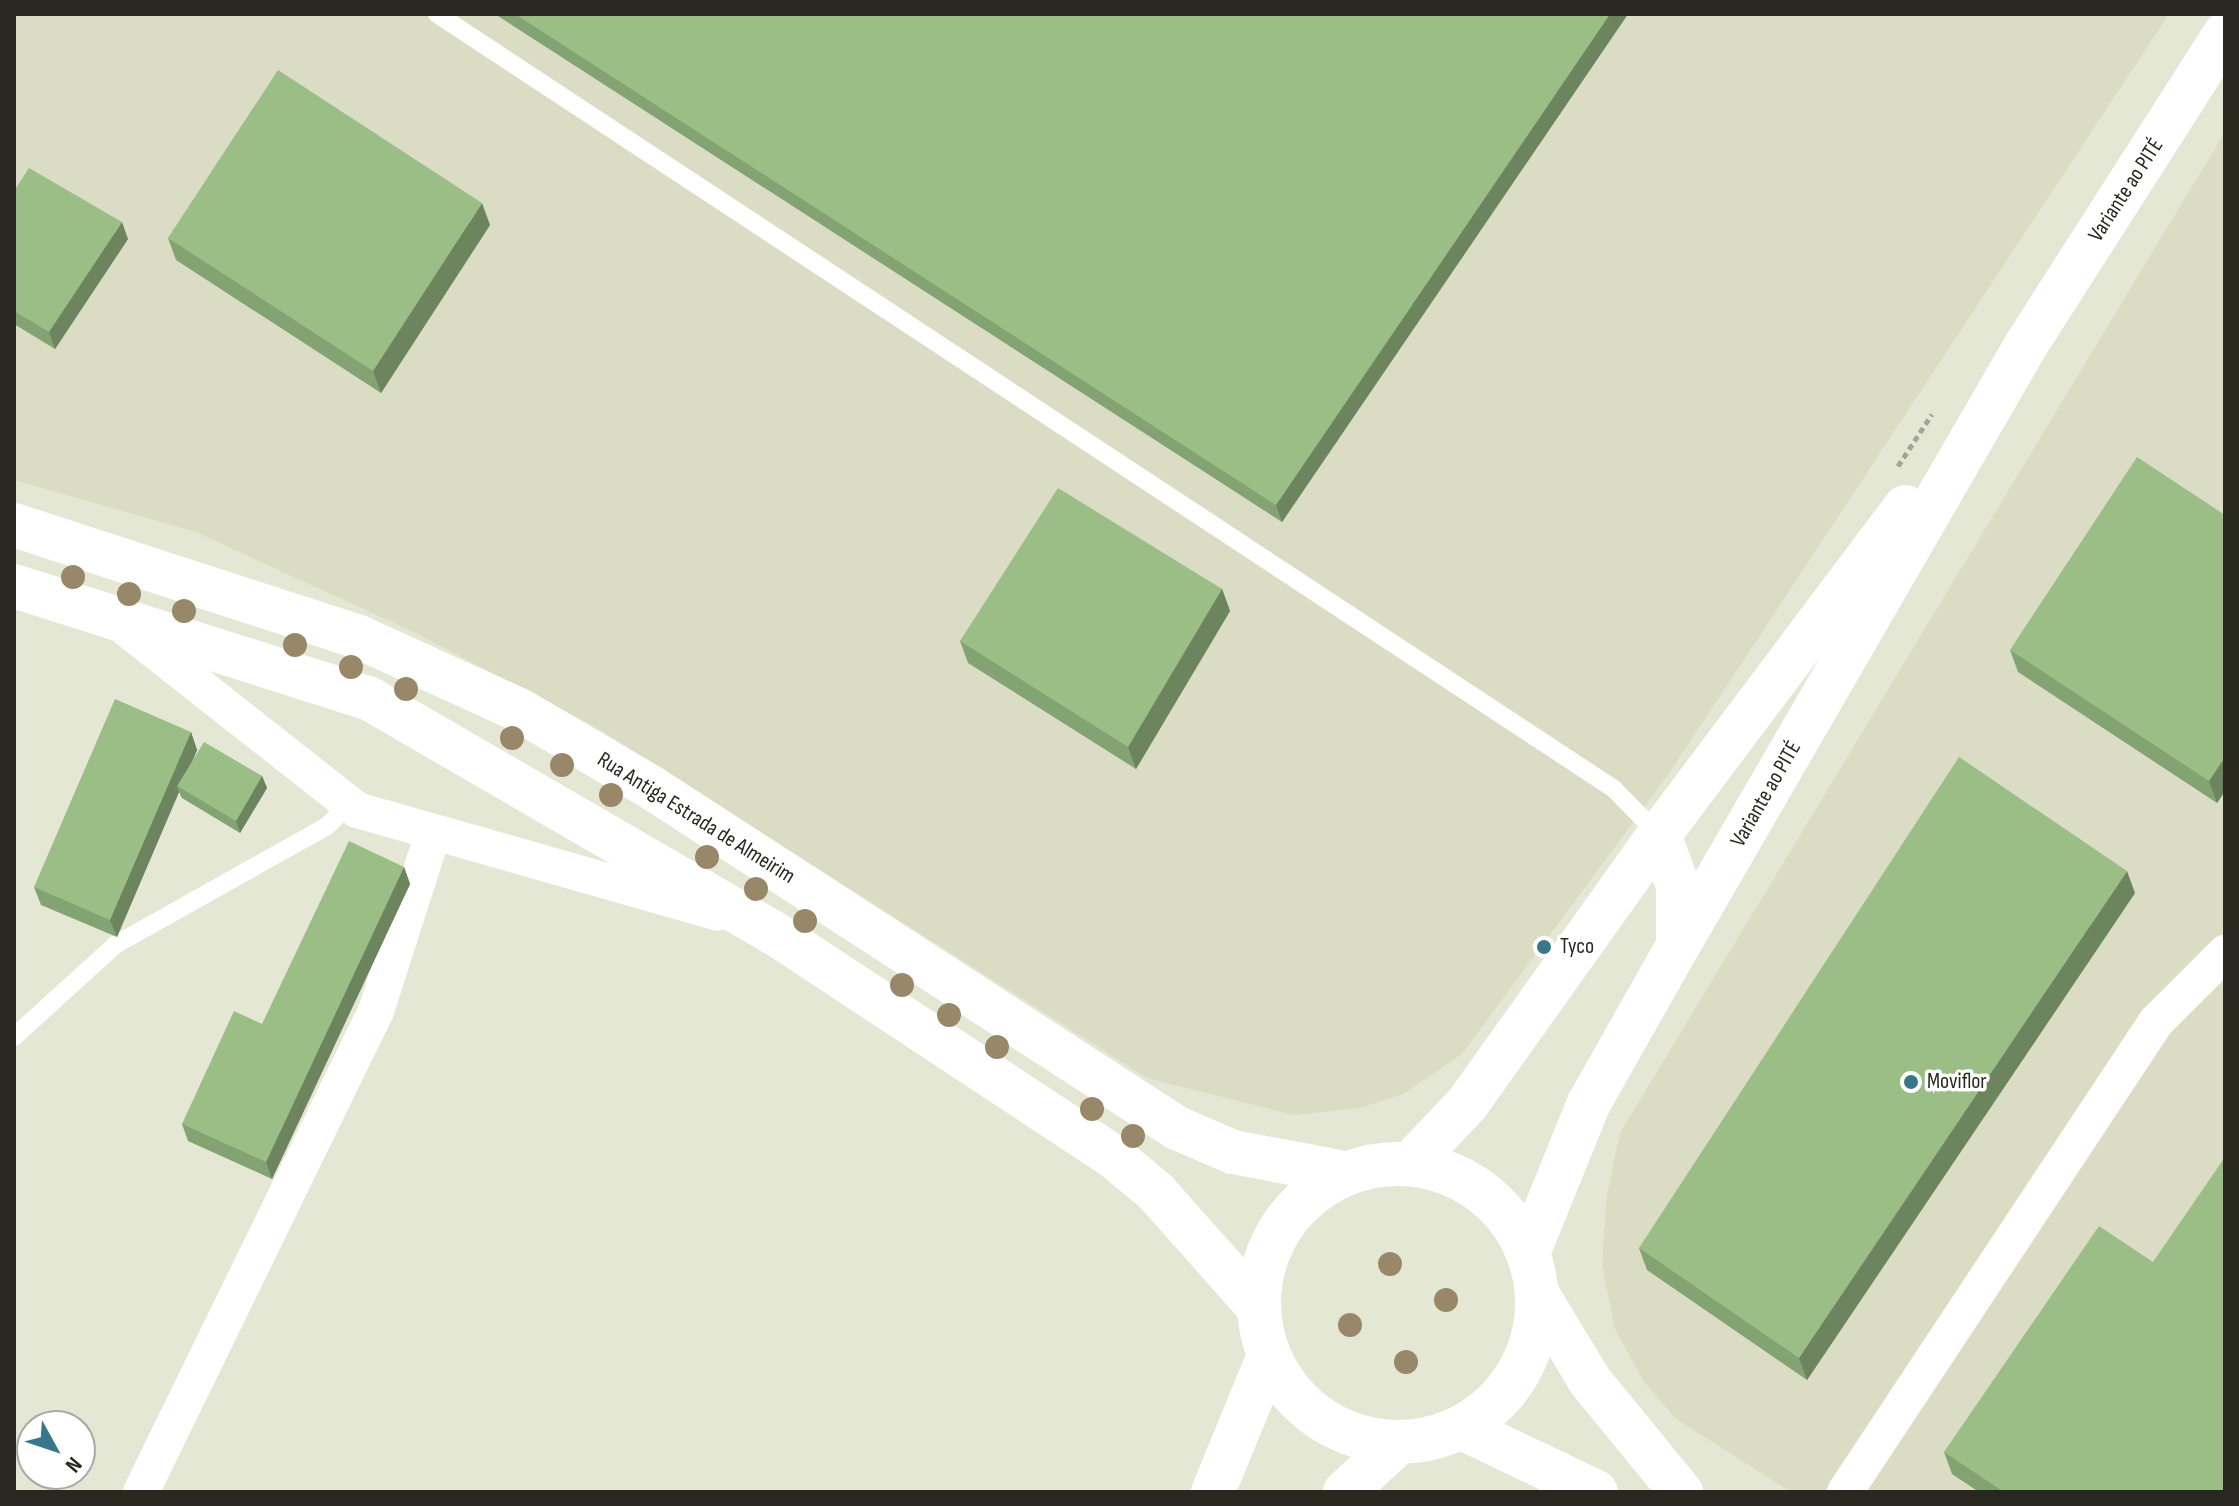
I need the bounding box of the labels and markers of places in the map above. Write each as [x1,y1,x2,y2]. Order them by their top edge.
place label: Tyco [1560,934,1594,960]
marker: Tyco [1535,938,1553,956]
place label: Moviflor [1927,1069,1987,1095]
marker: Moviflor [1902,1073,1920,1091]

